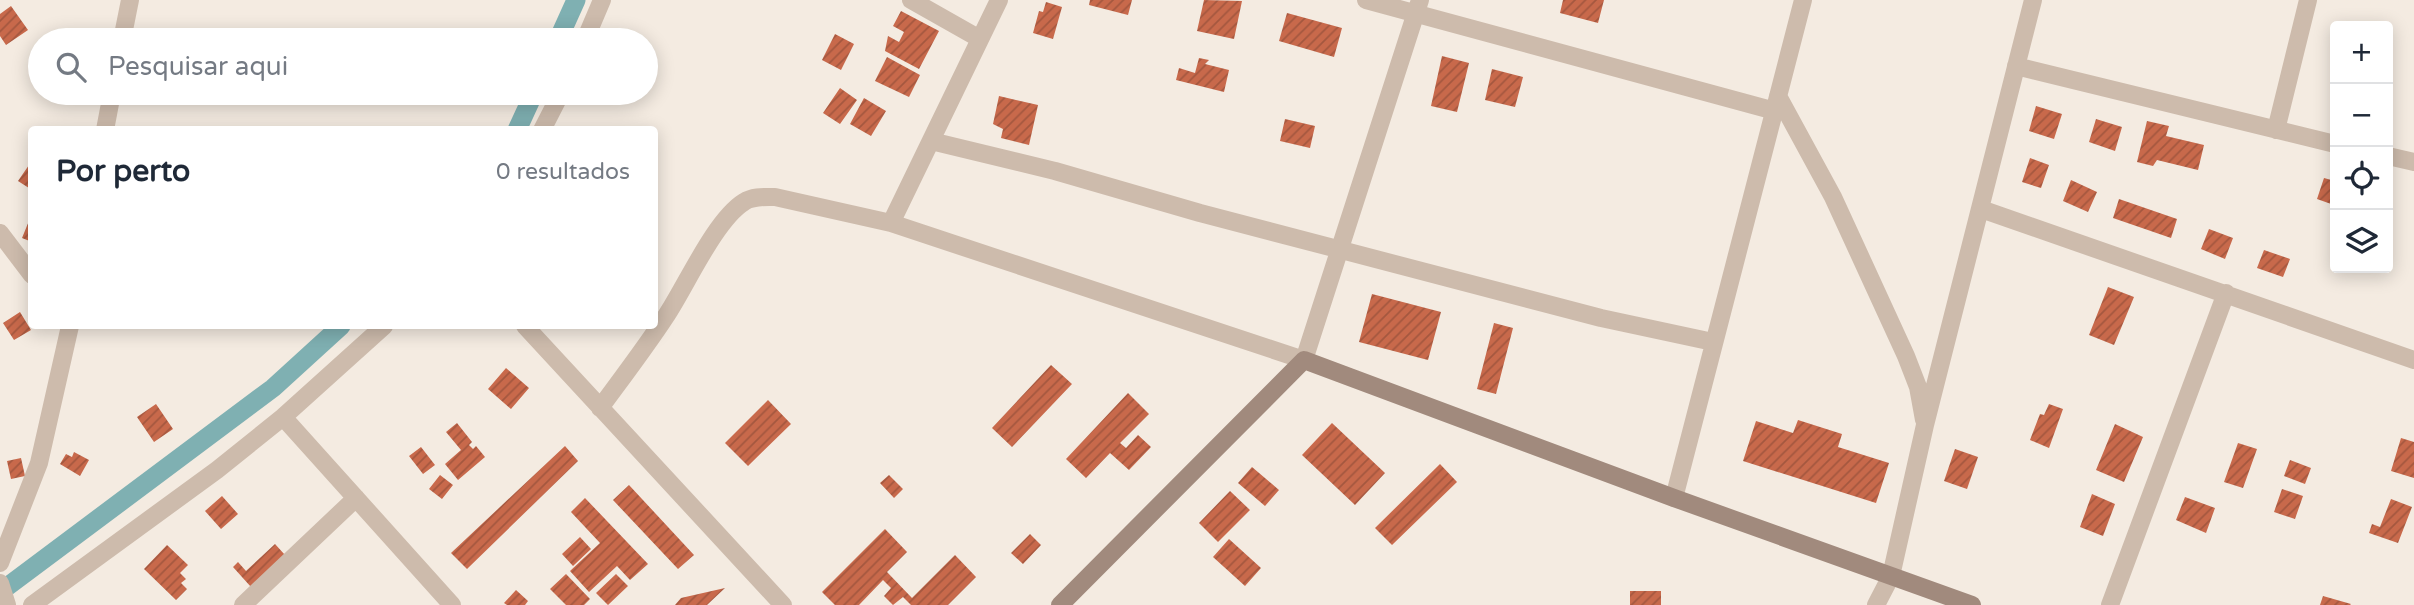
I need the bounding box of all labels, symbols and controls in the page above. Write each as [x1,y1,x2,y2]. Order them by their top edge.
map controls [2330,21,2393,273]
button: + [2330,21,2393,84]
search box [28,28,658,105]
icon: search [52,48,90,86]
text: Pesquisar aqui [108,51,288,82]
button: − [2330,84,2393,147]
button: locate [2330,147,2393,210]
text: Por perto [56,153,190,190]
text: 0 resultados [496,158,630,186]
button: layers [2330,210,2393,273]

